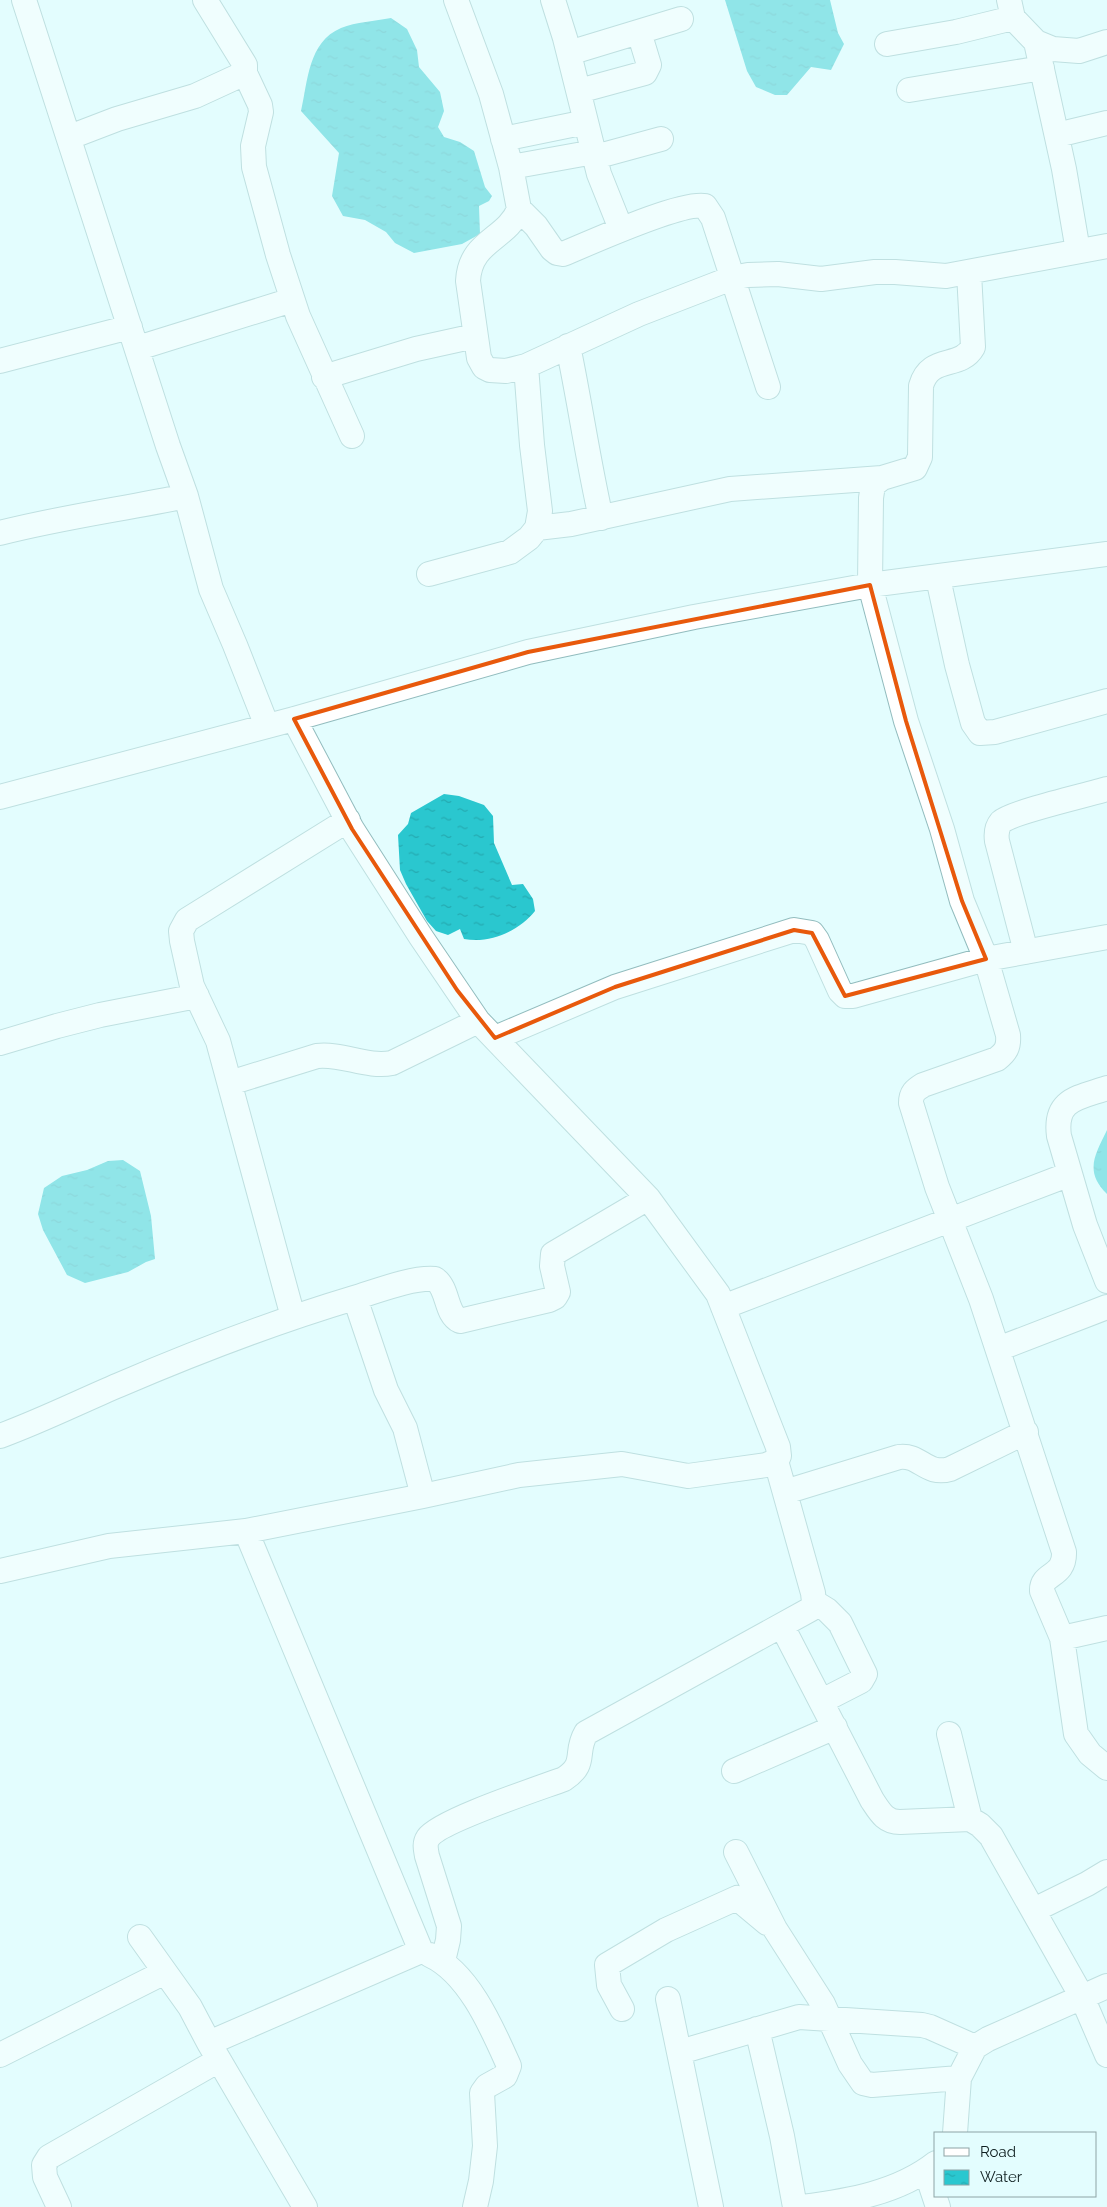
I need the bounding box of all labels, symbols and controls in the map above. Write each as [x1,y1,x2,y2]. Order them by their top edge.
legend [934,2132,1097,2197]
text: Road [980,2143,1016,2161]
text: Water [980,2168,1023,2186]

